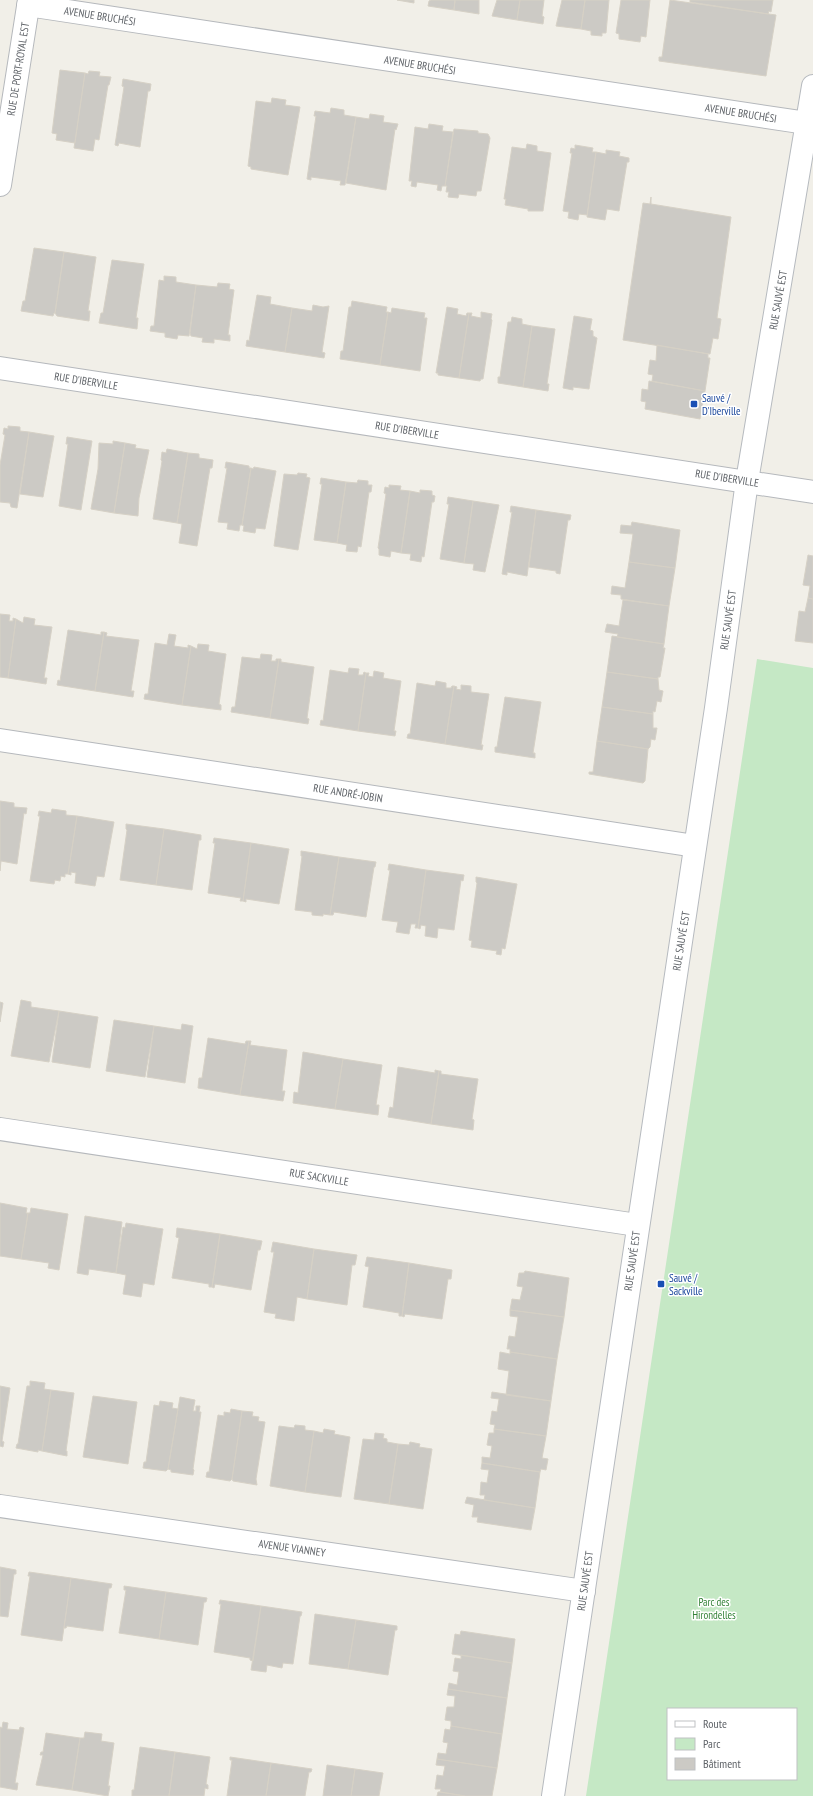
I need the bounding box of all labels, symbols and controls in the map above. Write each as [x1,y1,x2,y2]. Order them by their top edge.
street label: AVENUE BRUCHÉSI [63,3,137,29]
street label: RUE DE PORT-ROYAL EST [4,21,32,117]
street label: AVENUE BRUCHÉSI [383,52,457,78]
street label: AVENUE BRUCHÉSI [704,100,778,126]
street label: RUE SAUVÉ EST [766,269,790,331]
street label: RUE D'IBERVILLE [53,369,119,393]
place label: Sauvé / D'Iberville [702,391,741,418]
marker: Sauvé / D'Iberville [689,399,699,409]
street label: RUE D'IBERVILLE [374,418,440,442]
street label: RUE D'IBERVILLE [694,466,760,490]
street label: RUE SAUVÉ EST [717,589,739,651]
street label: RUE ANDRÉ-JOBIN [312,781,384,805]
street label: RUE SAUVÉ EST [669,910,693,972]
street label: RUE SACKVILLE [288,1165,350,1189]
street label: RUE SAUVÉ EST [621,1230,643,1292]
place label: Sauvé / Sackville [669,1271,703,1298]
marker: Sauvé / Sackville [656,1279,666,1289]
street label: AVENUE VIANNEY [258,1536,326,1560]
street label: RUE SAUVÉ EST [574,1550,596,1612]
park label: Parc des Hirondelles [692,1595,736,1622]
legend [667,1708,797,1780]
text: Route [703,1716,727,1731]
text: Parc [703,1736,721,1751]
text: Bâtiment [703,1756,741,1771]

